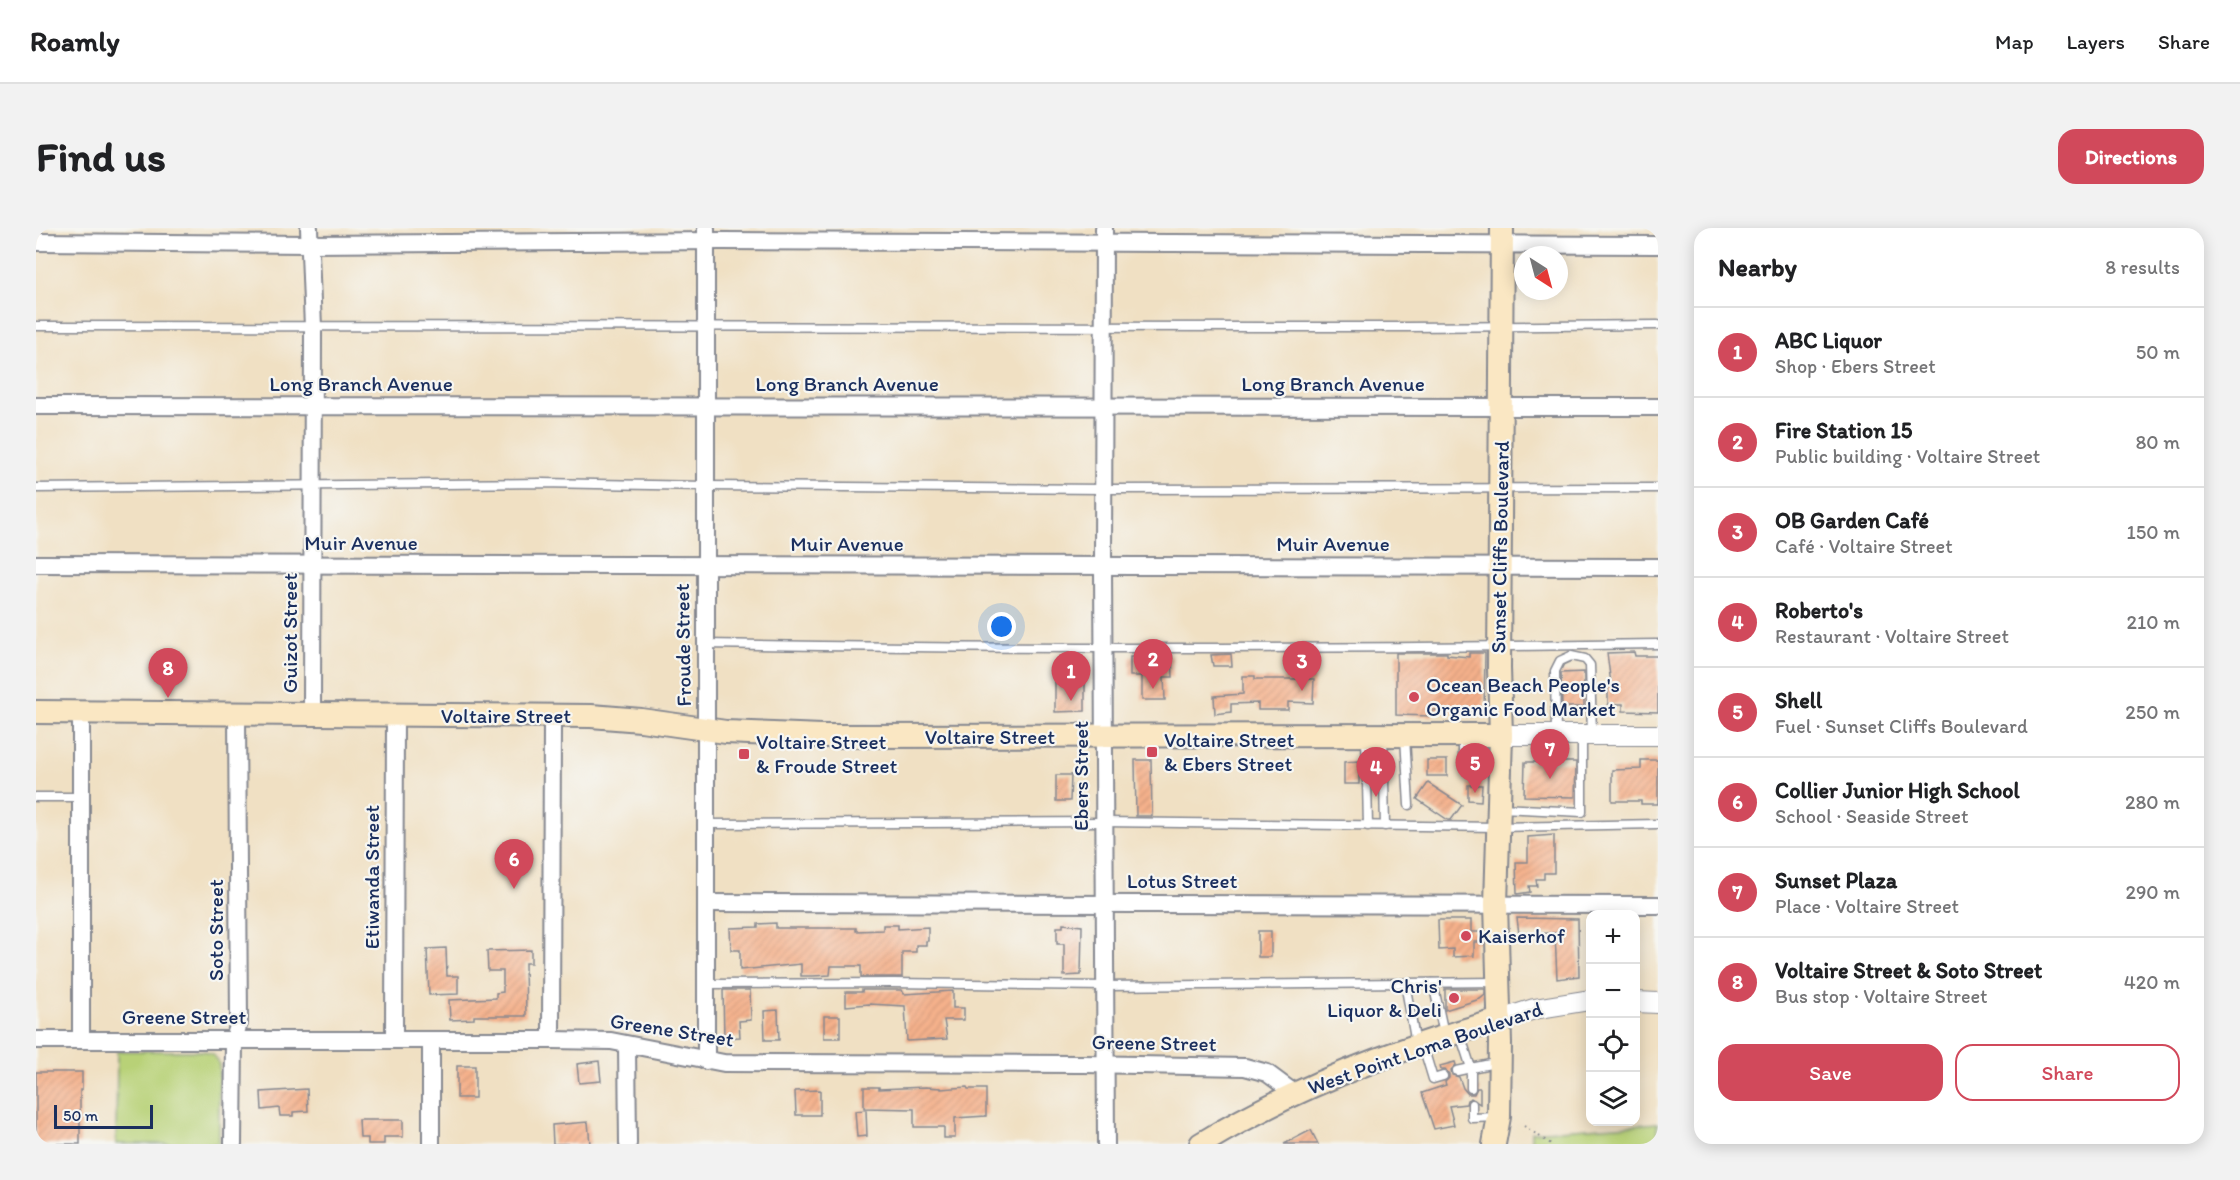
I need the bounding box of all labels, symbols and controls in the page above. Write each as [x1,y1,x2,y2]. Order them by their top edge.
text: Roamly [30,24,120,58]
text: Map [1995,29,2034,54]
text: Layers [2067,29,2125,54]
text: Share [2158,29,2210,54]
button: Directions [2058,129,2204,184]
text: Find us [36,131,166,182]
north arrow [1514,246,1568,300]
text: Nearby [1718,251,1797,283]
text: 8 results [2105,255,2180,279]
text: ABC Liquor [1775,327,1882,354]
text: 1 [1733,340,1742,364]
text: 50 m [2136,340,2180,364]
text: Shop · Ebers Street [1775,354,1936,378]
street label: Long Branch Avenue [269,371,453,396]
street label: Long Branch Avenue [755,371,939,396]
street label: Long Branch Avenue [1241,371,1425,396]
text: Fire Station 15 [1775,417,1912,444]
text: 2 [1732,430,1743,454]
text: 80 m [2135,430,2180,454]
street label: Sunset Cliffs Boulevard [1485,440,1514,654]
text: Public building · Voltaire Street [1775,444,2040,468]
text: OB Garden Café [1775,507,1929,534]
text: 3 [1732,520,1743,544]
text: 150 m [2127,520,2180,544]
street label: Muir Avenue [304,530,418,555]
street label: Muir Avenue [790,531,904,556]
street label: Muir Avenue [1276,531,1390,556]
text: Café · Voltaire Street [1775,534,1953,558]
street label: Guizot Street [277,573,302,693]
street label: Froude Street [669,583,696,707]
text: Roberto's [1775,597,1863,624]
text: 4 [1731,610,1744,634]
text: 210 m [2127,610,2180,634]
your location [987,612,1016,641]
text: Restaurant · Voltaire Street [1775,624,2009,648]
pin: 2 [1134,640,1172,689]
pin: 3 [1282,642,1322,691]
pin: 8 [148,648,188,698]
pin: 1 [1052,652,1090,701]
place label: Ocean Beach People's Organic Food Market [1426,672,1620,721]
text: Shell [1775,687,1822,714]
marker: Ocean Beach People's Organic Food Market [1407,690,1421,704]
text: 5 [1732,700,1743,724]
text: 250 m [2125,700,2180,724]
street label: Voltaire Street [441,703,571,728]
text: Fuel · Sunset Cliffs Boulevard [1775,714,2028,738]
street label: Ebers Street [1068,721,1093,831]
street label: Voltaire Street [925,724,1055,749]
place label: Voltaire Street & Ebers Street [1164,727,1295,776]
place label: Voltaire Street & Froude Street [756,729,898,778]
pin: 7 [1530,730,1570,779]
pin: 5 [1456,744,1494,793]
marker: Voltaire Street & Ebers Street [1145,745,1159,759]
marker: Voltaire Street & Froude Street [737,747,751,761]
pin: 4 [1356,748,1396,797]
text: Collier Junior High School [1775,777,2020,804]
text: 6 [1732,790,1743,814]
text: 280 m [2125,790,2180,814]
text: School · Seaside Street [1775,804,1968,828]
street label: Etiwanda Street [359,805,384,949]
pin: 6 [494,840,534,889]
text: Sunset Plaza [1775,867,1897,894]
street label: Lotus Street [1127,868,1237,893]
street label: Soto Street [203,879,228,981]
text: 7 [1733,880,1742,904]
text: 290 m [2125,880,2180,904]
text: Place · Voltaire Street [1775,894,1959,918]
map controls [1586,910,1640,1126]
button: + [1586,910,1640,964]
place label: Kaiserhof [1478,923,1565,948]
marker: Kaiserhof [1459,929,1473,943]
text: Voltaire Street & Soto Street [1775,957,2042,984]
button: − [1586,964,1640,1018]
text: 8 [1732,970,1743,994]
text: 420 m [2124,970,2180,994]
place label: Chris' Liquor & Deli [1327,973,1442,1022]
text: Bus stop · Voltaire Street [1775,984,1988,1008]
marker: Chris' Liquor & Deli [1447,991,1461,1005]
street label: West Point Loma Boulevard [1304,995,1546,1100]
street label: Greene Street [122,1004,247,1029]
street label: Greene Street [609,1007,736,1052]
button: locate [1586,1018,1640,1072]
street label: Greene Street [1091,1029,1217,1056]
button: Save [1718,1044,1943,1101]
button: Share [1955,1044,2180,1101]
button: layers [1586,1072,1640,1126]
scale bar [54,1102,153,1130]
text: 50 m [63,1106,98,1125]

